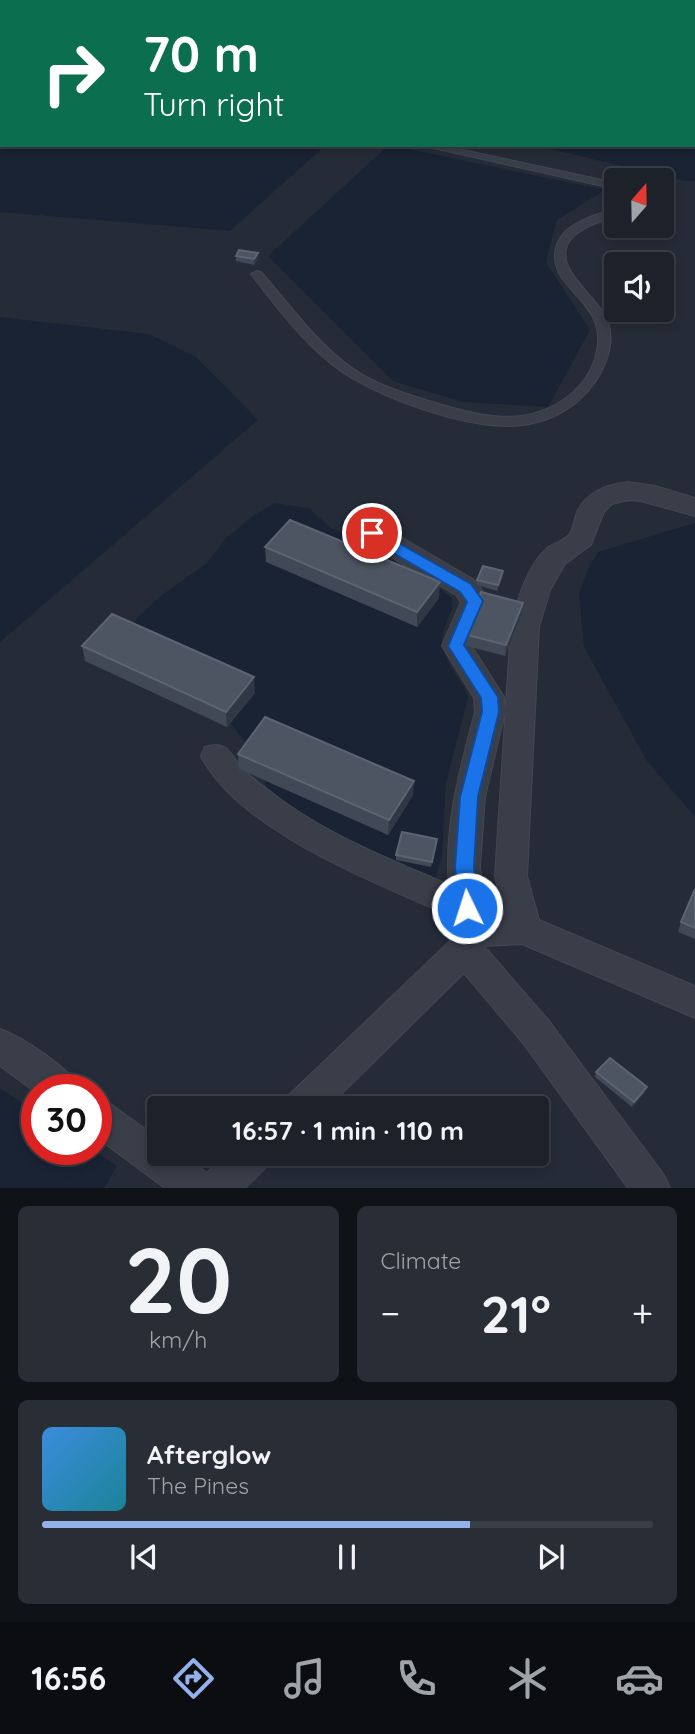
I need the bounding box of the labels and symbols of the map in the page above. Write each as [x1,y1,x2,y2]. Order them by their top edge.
north arrow [604,168,674,238]
pin [342,503,402,563]
position arrow [430,871,504,945]
speed limit sign: 30 [21,1074,112,1165]

